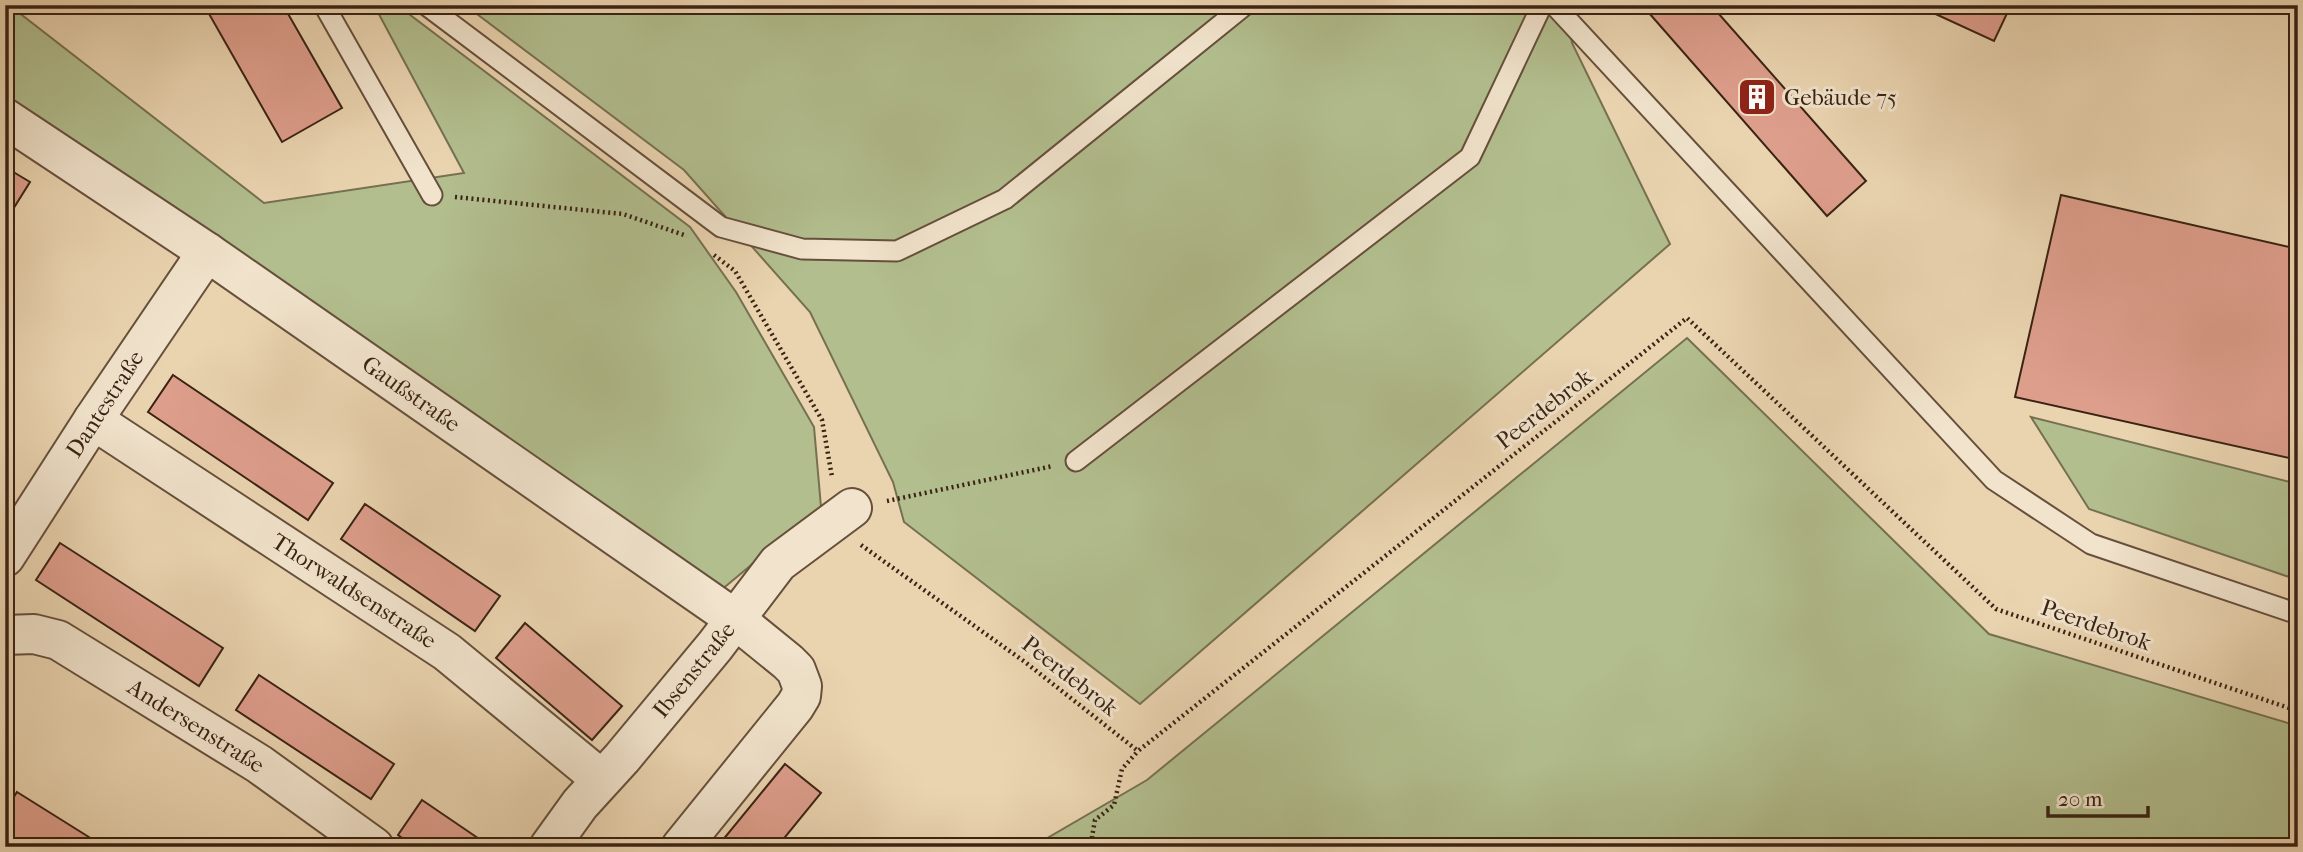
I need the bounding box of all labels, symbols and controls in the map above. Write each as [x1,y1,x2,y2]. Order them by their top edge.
building icon: Gebäude 75 [1736,76,1778,118]
place label: Gebäude 75 [1784,84,1897,111]
street label: Dantestraße [60,345,150,463]
street label: Gaußstraße [357,350,465,438]
street label: Peerdebrok [1491,362,1598,455]
street label: Thorwaldsenstraße [267,528,441,654]
street label: Peerdebrok [2038,594,2156,657]
street label: Ibsenstraße [647,617,741,723]
street label: Peerdebrok [1017,630,1124,723]
street label: Andersenstraße [122,673,269,779]
scale bar [2048,775,2147,819]
text: 20 m [2058,787,2103,811]

